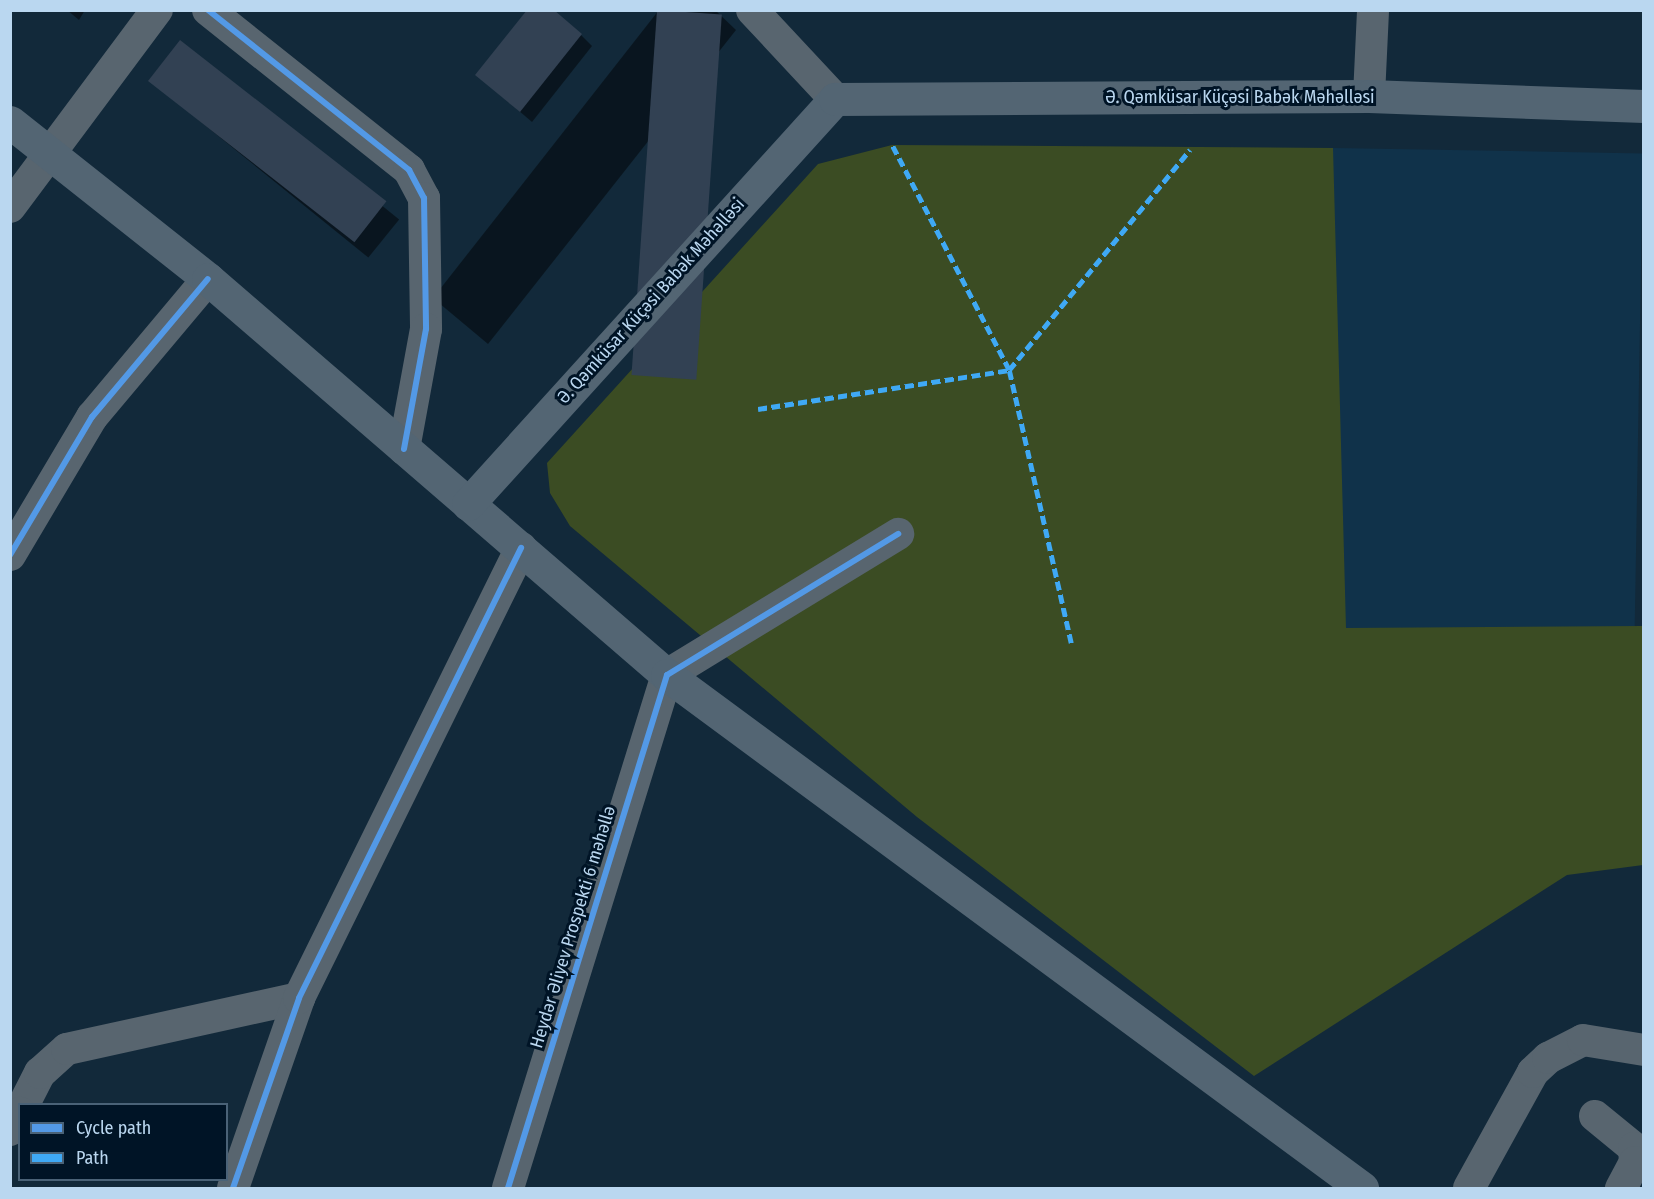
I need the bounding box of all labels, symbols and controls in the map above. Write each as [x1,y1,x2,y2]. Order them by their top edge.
street label: Ə. Qəmküsar Küçəsi Babək Məhəlləsi [1105,86,1375,108]
street label: Ə. Qəmküsar Küçəsi Babək Məhəlləsi [553,194,749,408]
street label: Heydər Əliyev Prospekti 6 məhəllə [526,803,620,1051]
legend [18,1103,228,1181]
text: Cycle path [76,1117,151,1139]
text: Path [76,1147,109,1169]

